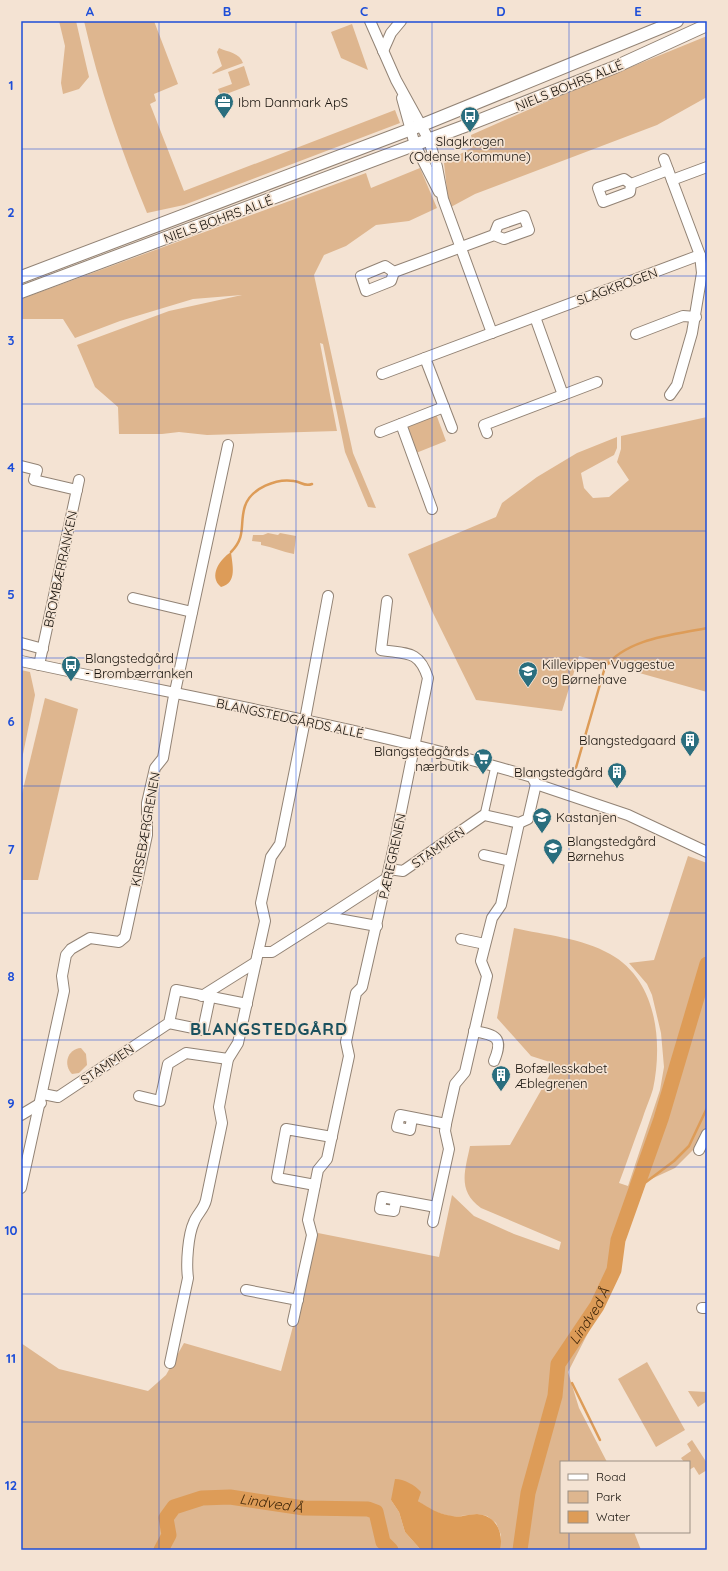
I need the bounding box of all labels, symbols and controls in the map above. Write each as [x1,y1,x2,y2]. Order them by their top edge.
text: A [86,3,95,19]
text: B [223,3,231,19]
text: C [360,3,368,19]
text: D [496,3,506,19]
text: E [634,3,642,19]
street label: NIELS BOHRS ALLÉ [513,56,625,114]
text: 1 [8,77,14,93]
office icon: Ibm Danmark ApS [213,91,235,119]
place label: Ibm Danmark ApS [238,94,348,110]
bus stop icon: Slagkrogen (Odense Kommune) [459,105,481,133]
place label: Slagkrogen (Odense Kommune) [409,133,531,164]
street label: NIELS BOHRS ALLÉ [161,192,275,246]
text: 2 [7,204,15,220]
street label: SLAGKROGEN [574,264,660,308]
text: 3 [8,332,15,348]
text: 4 [7,459,15,475]
street label: BROMBÆRRANKEN [40,509,80,629]
text: 5 [7,586,15,602]
place label: Blangstedgård - Brombærranken [85,650,193,681]
bus stop icon: Blangstedgård - Brombærranken [60,654,82,682]
place label: Killevippen Vuggestue og Børnehave [542,656,675,687]
school or university icon: Killevippen Vuggestue og Børnehave [517,660,539,688]
street label: BLANGSTEDGÅRDS ALLÉ [215,695,365,741]
text: 6 [7,713,15,729]
building icon: Blangstedgaard [679,729,701,757]
place label: Blangstedgaard [579,732,676,748]
place label: Blangstedgårds nærbutik [374,743,469,774]
supermarket icon: Blangstedgårds nærbutik [472,747,494,775]
building icon: Blangstedgård [606,761,628,789]
place label: Blangstedgård [514,764,603,780]
street label: KIRSEBÆRGRENEN [127,771,163,887]
school or university icon: Kastanjen [531,806,553,834]
place label: Kastanjen [556,809,617,825]
street label: PÆREGRENEN [375,812,409,900]
street label: STAMMEN [408,823,468,871]
place label: Blangstedgård Børnehus [567,833,656,864]
school or university icon: Blangstedgård Børnehus [542,837,564,865]
text: 7 [7,841,15,857]
text: 8 [7,968,15,984]
district label: BLANGSTEDGÅRD [190,1018,348,1039]
street label: STAMMEN [77,1040,137,1088]
place label: Bofællesskabet Æblegrenen [515,1060,608,1091]
building icon: Bofællesskabet Æblegrenen [490,1064,512,1092]
text: 9 [7,1095,15,1111]
text: 10 [4,1222,18,1238]
water label: Lindved Å [565,1284,613,1348]
text: 11 [6,1350,16,1366]
legend [560,1461,690,1533]
text: Road [596,1469,626,1484]
text: 12 [5,1477,17,1493]
text: Park [596,1489,621,1504]
water label: Lindved Å [238,1490,304,1517]
text: Water [596,1509,631,1524]

